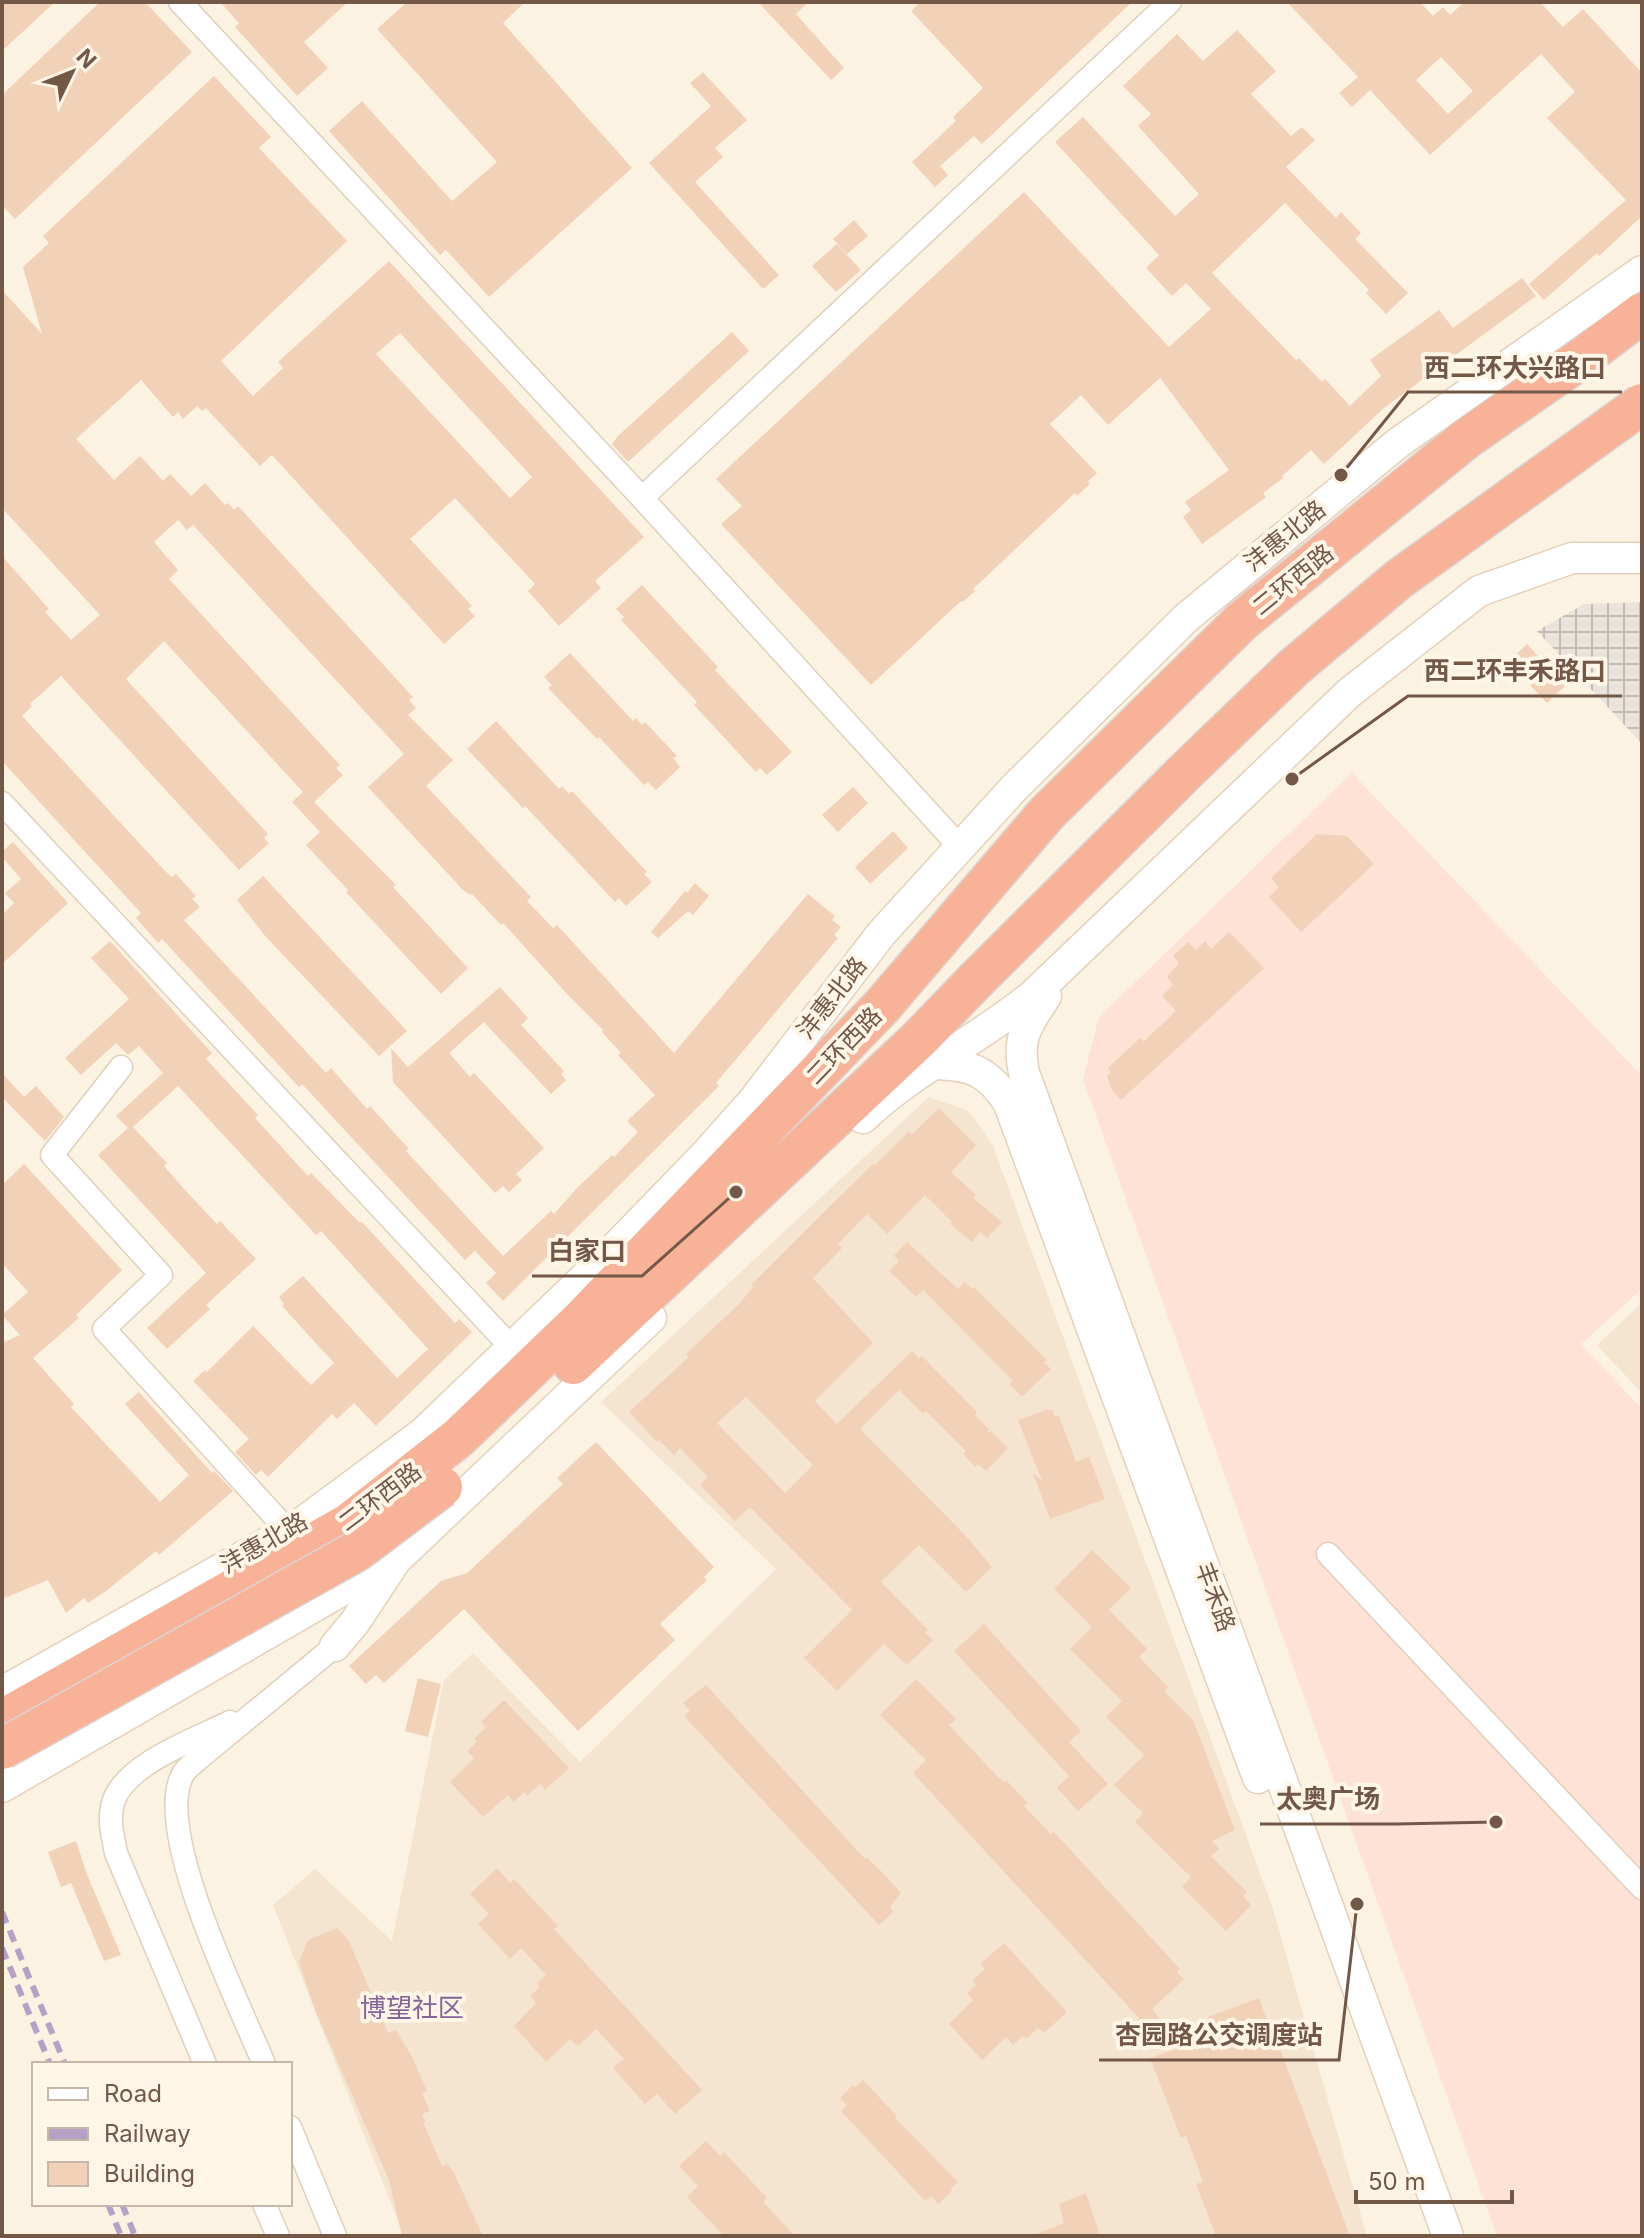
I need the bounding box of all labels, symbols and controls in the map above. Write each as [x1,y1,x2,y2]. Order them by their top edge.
north arrow [32,32,112,112]
text: N [71,43,102,73]
callout: 西二环大兴路口 [1408,342,1622,392]
text: 西二环大兴路口 [1424,352,1606,383]
street label: 沣惠北路 [1238,494,1331,577]
street label: 二环西路 [1246,538,1339,621]
callout: 西二环丰禾路口 [1408,646,1622,696]
text: 西二环丰禾路口 [1424,655,1606,686]
street label: 沣惠北路 [791,951,873,1044]
street label: 二环西路 [800,1001,887,1090]
callout: 白家口 [532,1226,642,1276]
text: 白家口 [548,1235,626,1266]
street label: 二环西路 [333,1456,427,1537]
street label: 沣惠北路 [215,1506,313,1579]
street label: 丰禾路 [1190,1558,1241,1636]
callout: 太奥广场 [1260,1774,1396,1824]
text: 太奥广场 [1276,1783,1380,1814]
district label: 博望社区 [360,1992,464,2023]
callout: 杏园路公交调度站 [1099,2010,1339,2060]
text: 杏园路公交调度站 [1115,2019,1323,2050]
legend [32,2062,292,2206]
text: Road [104,2079,162,2108]
text: Railway [104,2119,191,2148]
scale bar [1356,2154,1512,2204]
text: Building [104,2159,195,2188]
text: 50 m [1368,2167,1426,2196]

